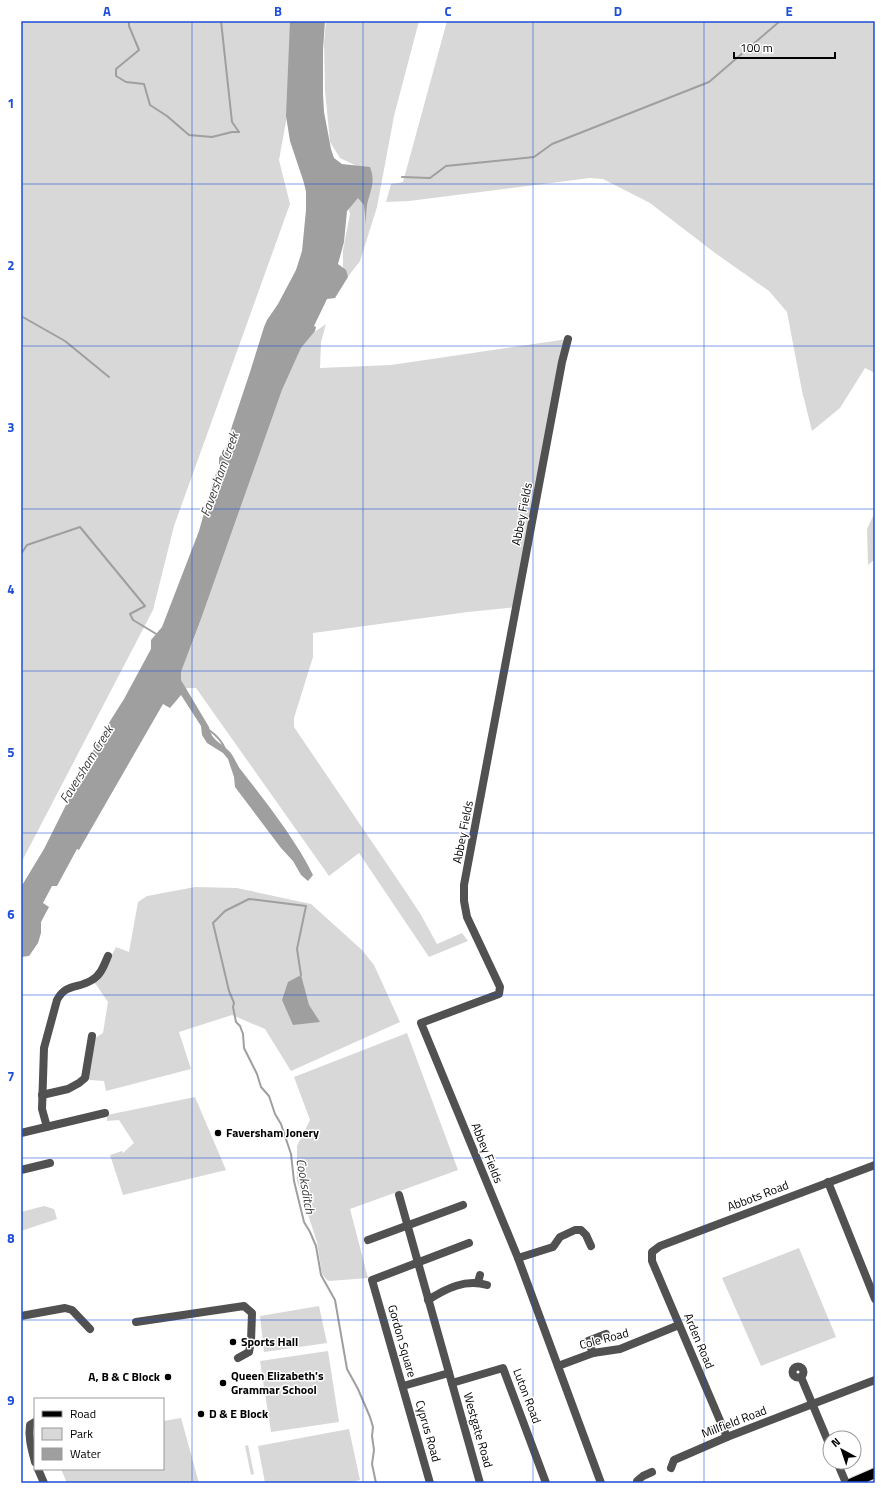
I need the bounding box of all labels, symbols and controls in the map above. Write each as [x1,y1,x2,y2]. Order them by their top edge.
text: A [103,1,111,21]
text: B [274,1,282,21]
text: C [444,1,452,21]
text: D [614,1,622,21]
text: E [785,1,793,21]
scale bar [734,34,835,60]
text: 100 m [740,38,773,57]
text: 1 [7,93,15,113]
text: 2 [7,255,15,275]
text: 3 [7,417,15,437]
water label: Faversham Creek [195,427,244,519]
street label: Abbey Fields [506,480,537,547]
text: 4 [7,579,15,599]
water label: Faversham Creek [54,719,119,807]
text: 5 [7,742,15,762]
street label: Abbey Fields [447,798,478,865]
text: 6 [7,904,15,924]
text: 7 [7,1066,15,1086]
street label: Abbey Fields [467,1120,508,1186]
place label: Faversham Jonery [226,1123,319,1142]
marker: Faversham Jonery [213,1128,223,1138]
water label: Cooksditch [291,1157,321,1216]
street label: Abbots Road [724,1175,791,1216]
text: 8 [7,1228,15,1248]
street label: Gordon Square [383,1302,422,1379]
street label: Arden Road [679,1310,720,1371]
street label: Cole Road [577,1323,631,1354]
place label: Sports Hall [241,1332,298,1351]
marker: Sports Hall [228,1337,238,1347]
street label: Luton Road [508,1365,547,1426]
place label: Queen Elizabeth's Grammar School [231,1366,324,1399]
place label: A, B & C Block [88,1367,161,1386]
marker: A, B & C Block [163,1372,173,1382]
marker: Queen Elizabeth's Grammar School [218,1378,228,1388]
text: 9 [7,1390,15,1410]
street label: Westgate Road [459,1390,498,1470]
legend [34,1398,164,1470]
street label: Cyprus Road [411,1398,446,1464]
street label: Millfield Road [698,1400,769,1443]
text: Road [70,1404,96,1423]
place label: D & E Block [209,1404,269,1423]
marker: D & E Block [196,1409,206,1419]
text: Park [70,1424,93,1443]
north arrow [822,1430,862,1470]
text: N [828,1434,844,1451]
text: Water [70,1444,101,1463]

